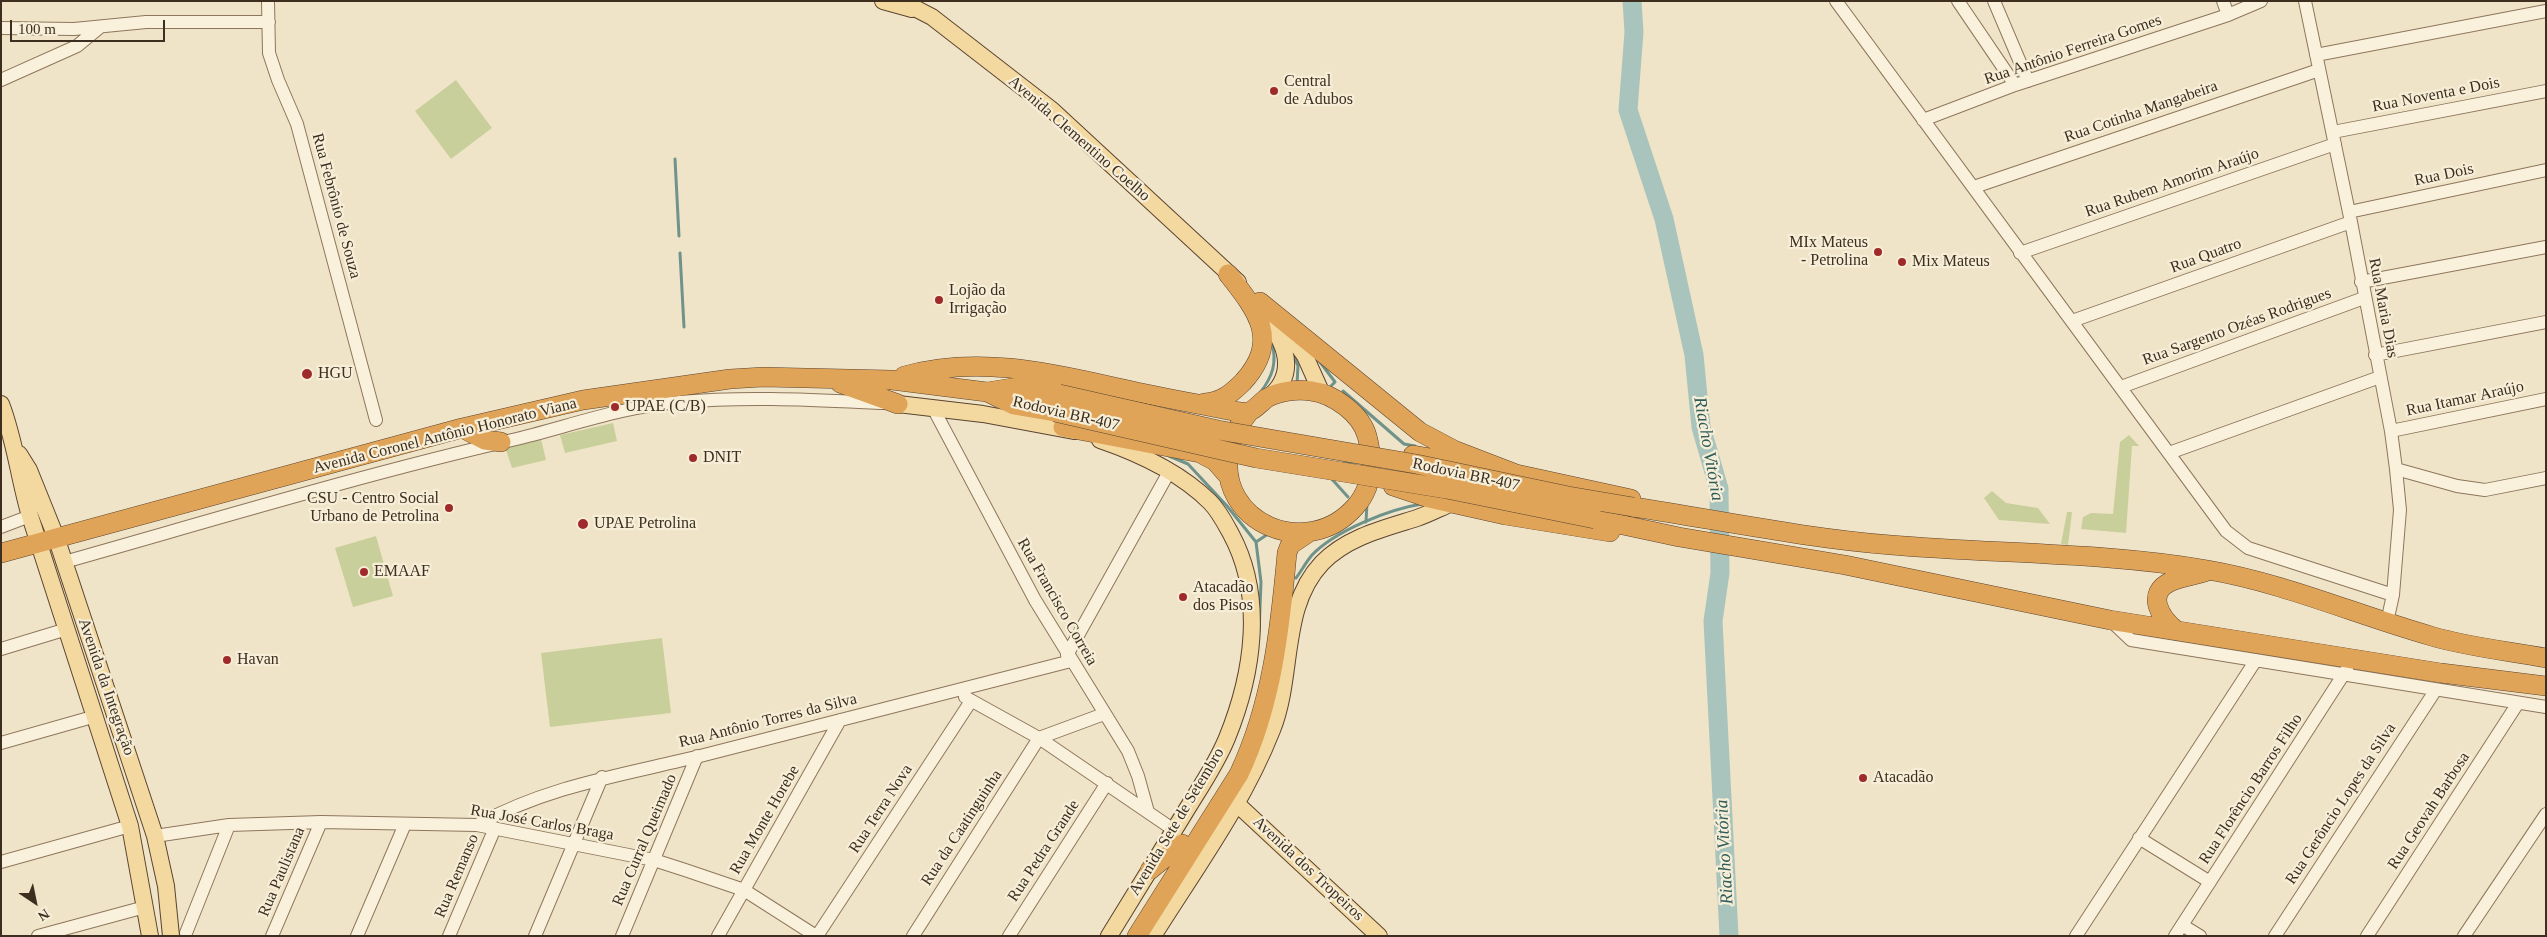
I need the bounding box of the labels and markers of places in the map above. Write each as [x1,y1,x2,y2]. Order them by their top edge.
place label: Central de Adubos [1284,72,1353,110]
marker: Central de Adubos [1268,85,1280,97]
place label: MIx Mateus - Petrolina [1789,233,1868,271]
marker: MIx Mateus - Petrolina [1872,246,1884,258]
place label: Mix Mateus [1912,252,1990,272]
marker: Mix Mateus [1896,256,1908,268]
place label: Lojão da Irrigação [949,281,1007,319]
marker: Lojão da Irrigação [933,294,945,306]
place label: HGU [318,364,353,384]
marker: HGU [300,367,314,381]
place label: UPAE (C/B) [625,397,706,417]
marker: UPAE (C/B) [609,401,621,413]
place label: DNIT [703,448,741,468]
marker: DNIT [687,452,699,464]
place label: CSU - Centro Social Urbano de Petrolina [307,489,439,527]
marker: CSU - Centro Social Urbano de Petrolina [443,502,455,514]
place label: UPAE Petrolina [594,514,696,534]
marker: UPAE Petrolina [576,517,590,531]
place label: EMAAF [374,562,430,582]
marker: EMAAF [358,566,370,578]
place label: Atacadão dos Pisos [1193,578,1253,616]
marker: Atacadão dos Pisos [1177,591,1189,603]
place label: Havan [237,650,279,670]
marker: Havan [221,654,233,666]
place label: Atacadão [1873,768,1933,788]
marker: Atacadão [1857,772,1869,784]

